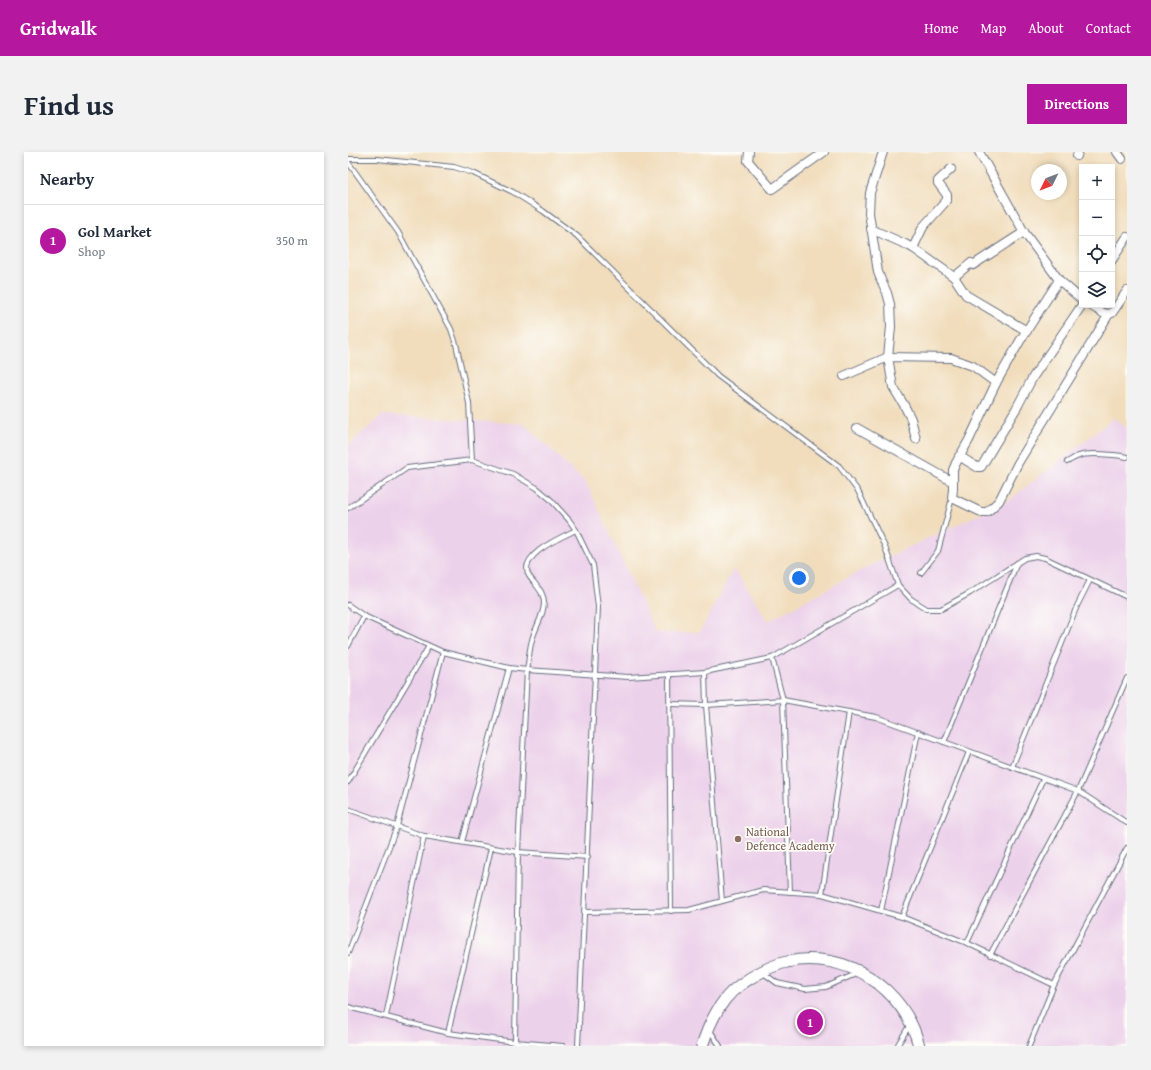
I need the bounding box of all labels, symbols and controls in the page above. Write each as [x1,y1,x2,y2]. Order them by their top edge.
text: Gridwalk [20,14,97,42]
text: Home [924,18,959,38]
text: Map [981,18,1006,38]
text: About [1028,18,1064,38]
text: Contact [1086,18,1131,38]
text: Find us [24,84,114,125]
button: Directions [1027,84,1127,124]
north arrow [1031,164,1067,200]
map controls [1079,164,1115,308]
button: + [1079,164,1115,200]
text: Nearby [40,166,94,191]
button: − [1079,200,1115,236]
text: Gol Market [78,221,152,242]
text: 1 [50,231,56,250]
text: 350 m [276,231,308,250]
button: locate [1079,236,1115,272]
text: Shop [78,242,105,261]
button: layers [1079,272,1115,308]
your location [789,568,809,588]
place label: National Defence Academy [746,823,835,854]
marker: National Defence Academy [733,834,743,844]
pin: 1 [797,1007,823,1037]

